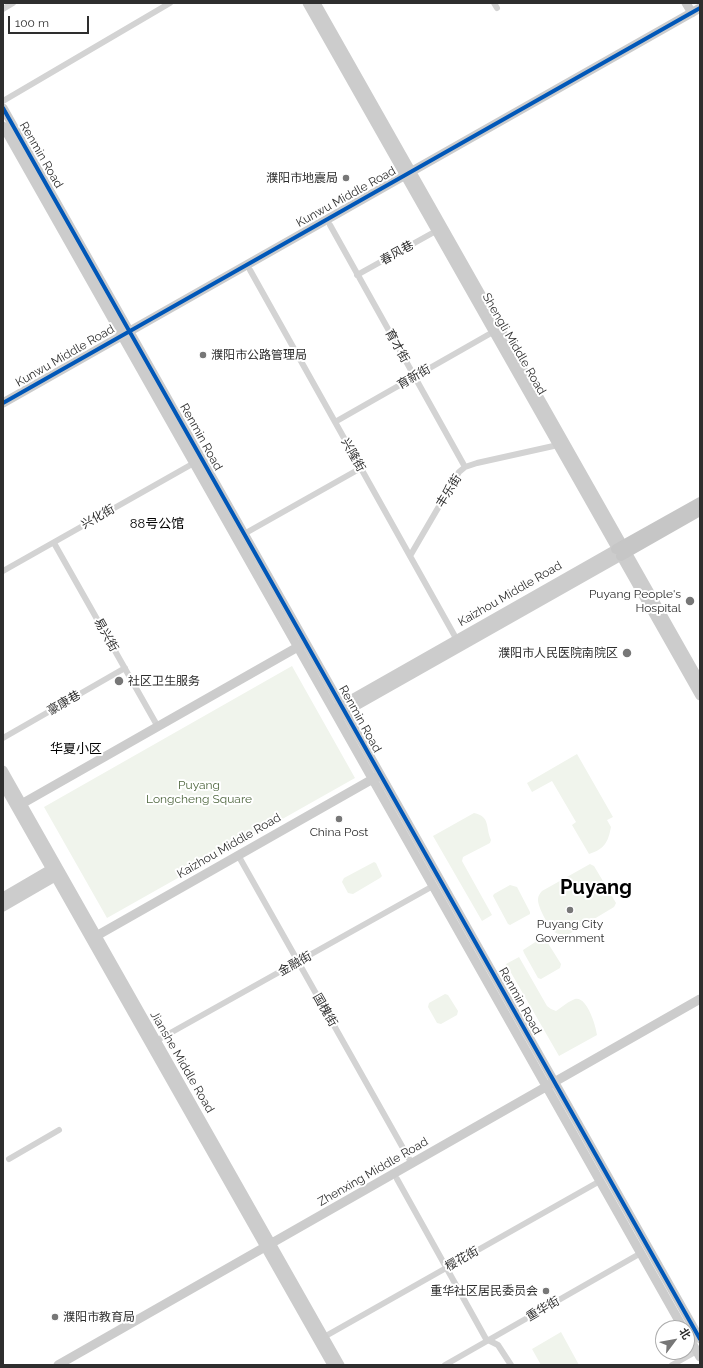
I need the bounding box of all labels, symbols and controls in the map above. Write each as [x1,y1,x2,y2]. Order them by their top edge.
scale bar [10,8,91,34]
text: 100 m [15,16,49,30]
street label: Renmin Road [16,119,66,191]
street label: Kunwu Middle Road [294,164,398,230]
place label: 濮阳市地震局 [266,171,338,185]
marker: 濮阳市地震局 [341,173,351,183]
street label: 春风巷 [378,238,416,268]
street label: Shengli Middle Road [479,291,549,397]
street label: Kunwu Middle Road [13,322,117,390]
street label: 育才街 [382,327,412,365]
place label: 濮阳市公路管理局 [211,348,307,362]
marker: 濮阳市公路管理局 [198,350,208,360]
street label: 育新街 [395,362,433,392]
street label: Renmin Road [177,401,225,473]
street label: 兴隆街 [338,436,368,474]
street label: 丰乐街 [433,472,465,510]
street label: 兴化街 [79,502,117,532]
district label: 88号公馆 [130,516,184,532]
street label: Kaizhou Middle Road [456,558,564,630]
place label: Puyang People's Hospital [589,587,681,615]
marker: Puyang People's Hospital [684,595,696,607]
street label: 易兴街 [91,616,121,654]
place label: 濮阳市人民医院南院区 [498,646,618,660]
marker: 濮阳市人民医院南院区 [621,647,633,659]
place label: 社区卫生服务 [128,674,200,688]
marker: 社区卫生服务 [113,675,125,687]
street label: Renmin Road [336,683,384,755]
street label: 豪康巷 [45,688,83,718]
district label: 华夏小区 [50,741,102,757]
park label: Puyang Longcheng Square [146,778,252,806]
street label: Kaizhou Middle Road [175,810,283,882]
marker: China Post [334,814,344,824]
place label: China Post [310,825,368,839]
district label: Puyang [560,876,632,900]
marker: Puyang City Government [565,905,575,915]
place label: Puyang City Government [536,917,604,945]
street label: 金融街 [276,949,314,979]
street label: Renmin Road [496,965,544,1037]
street label: 国槐街 [310,991,340,1029]
street label: Jianshe Middle Road [147,1009,217,1115]
street label: Zhenxing Middle Road [315,1135,431,1209]
street label: 樱花街 [443,1244,481,1274]
place label: 重华社区居民委员会 [430,1284,538,1298]
marker: 重华社区居民委员会 [541,1286,551,1296]
street label: 重华街 [524,1294,562,1324]
place label: 濮阳市教育局 [63,1310,135,1324]
marker: 濮阳市教育局 [50,1312,60,1322]
north arrow [655,1320,695,1360]
text: 北 [676,1326,693,1342]

